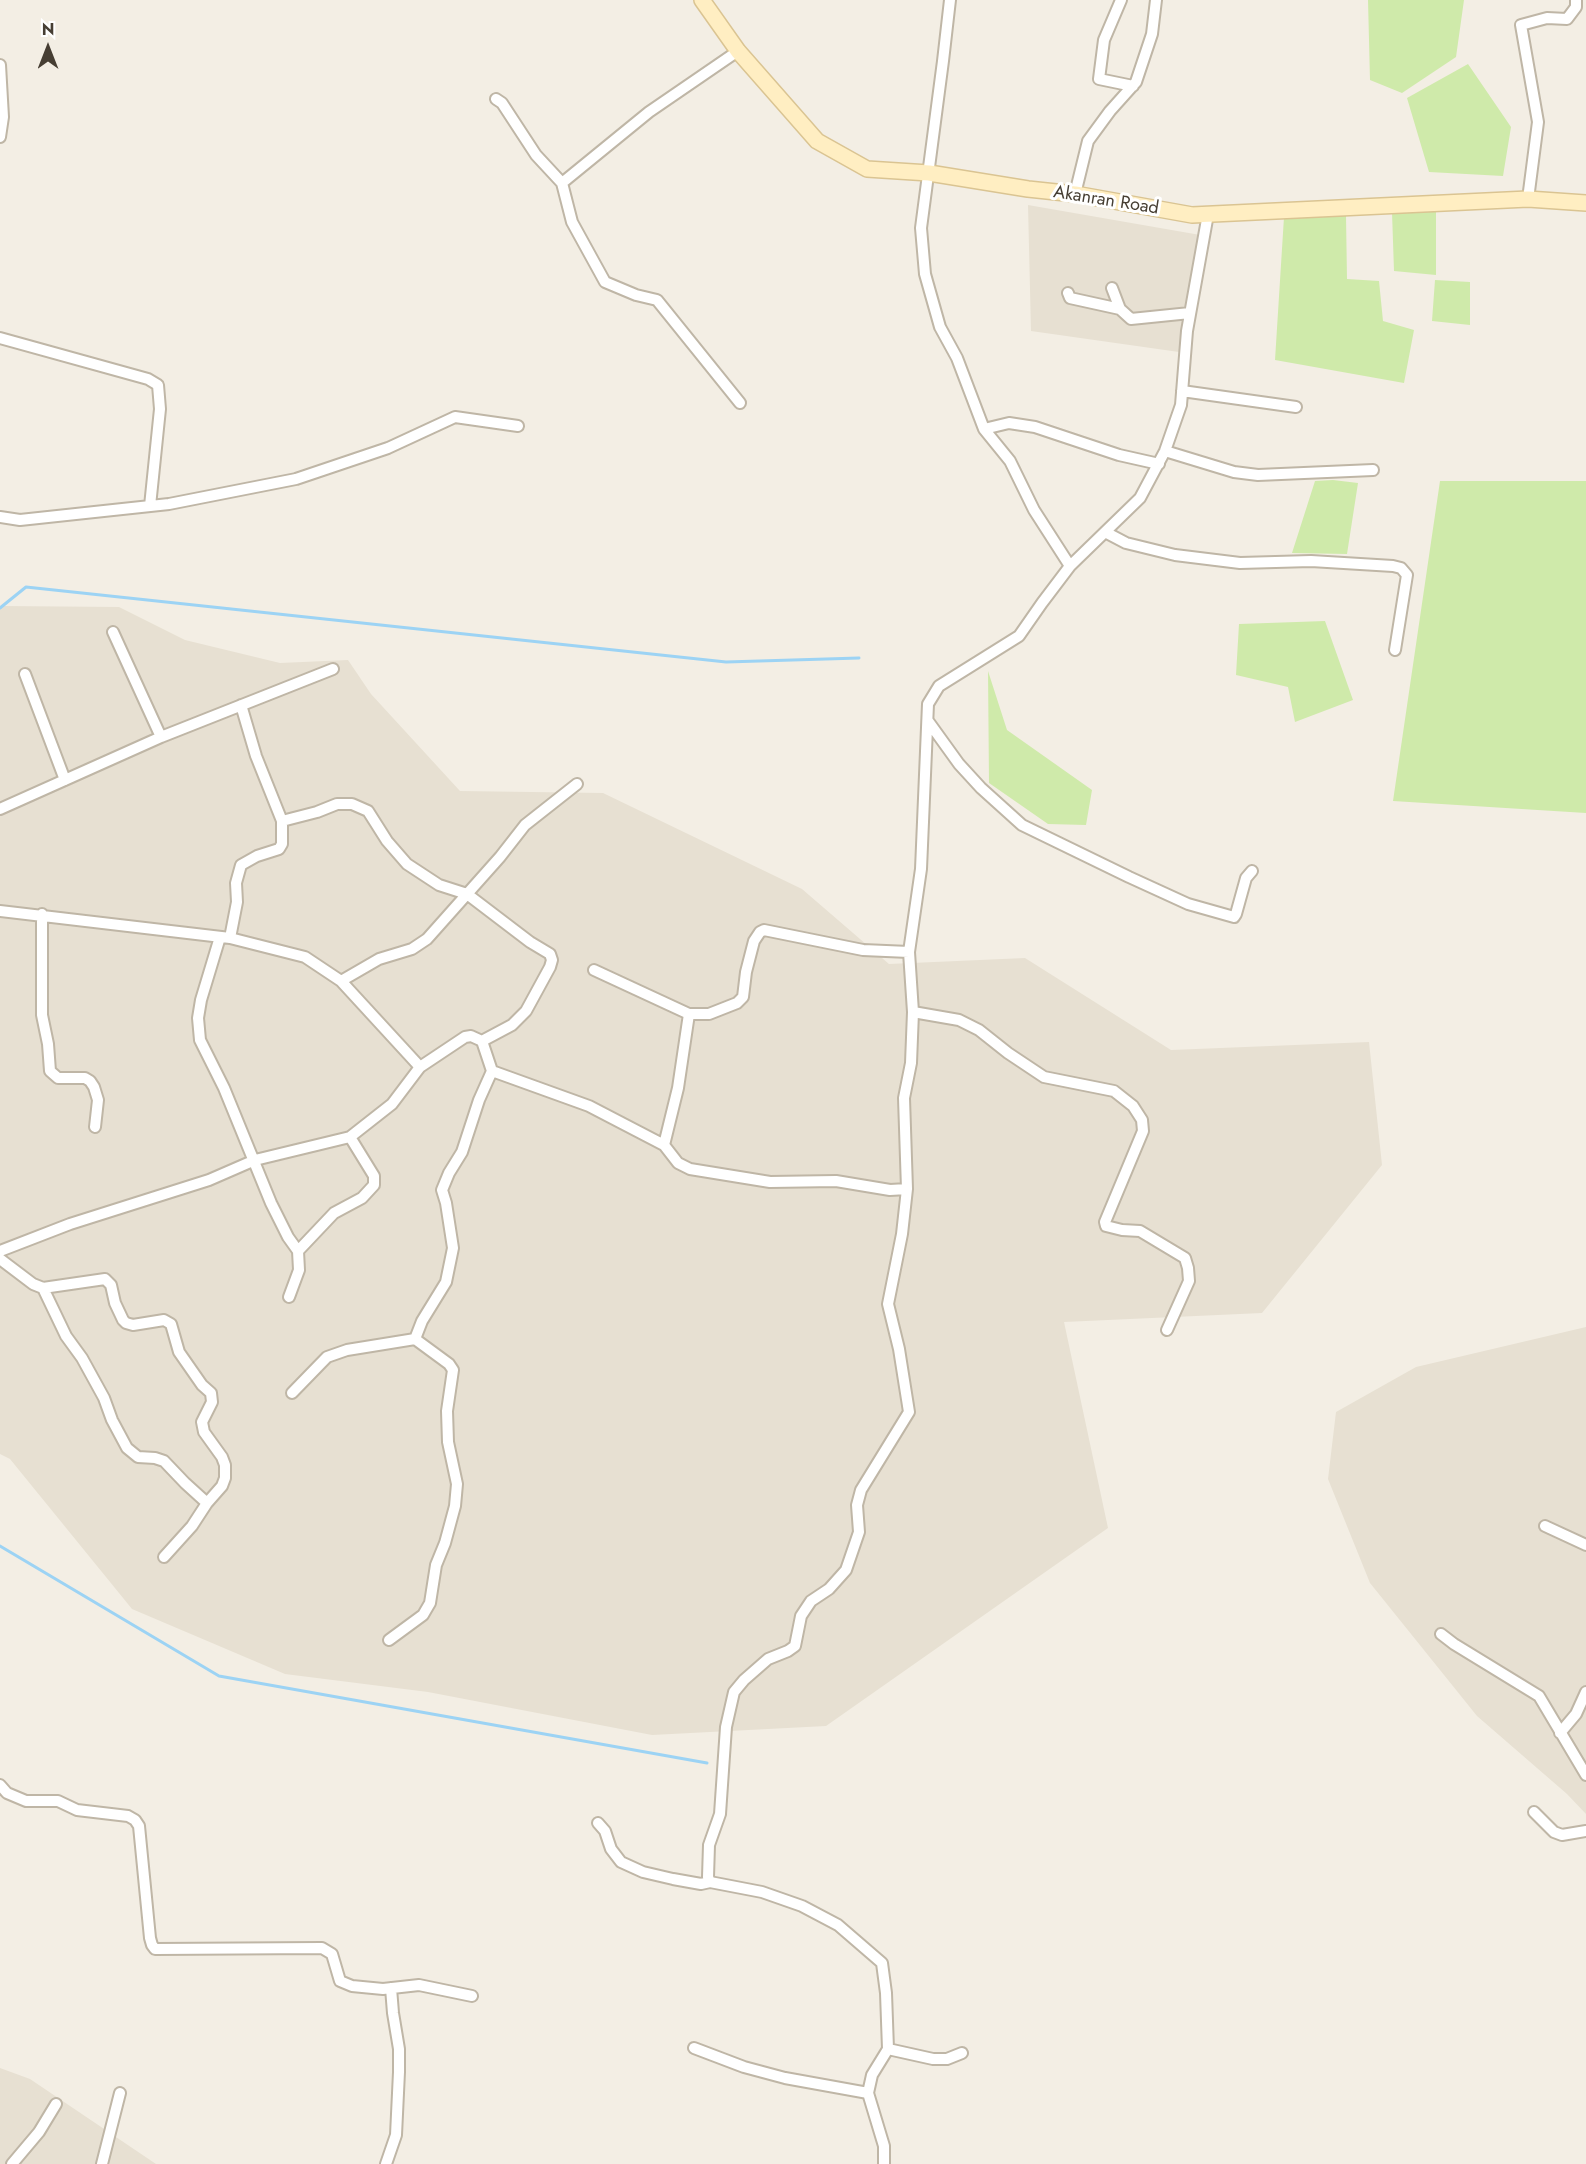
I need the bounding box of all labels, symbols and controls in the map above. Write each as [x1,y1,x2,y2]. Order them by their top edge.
north arrow [18,18,78,78]
text: N [42,18,54,41]
street label: Akanran Road [1052,182,1160,220]

